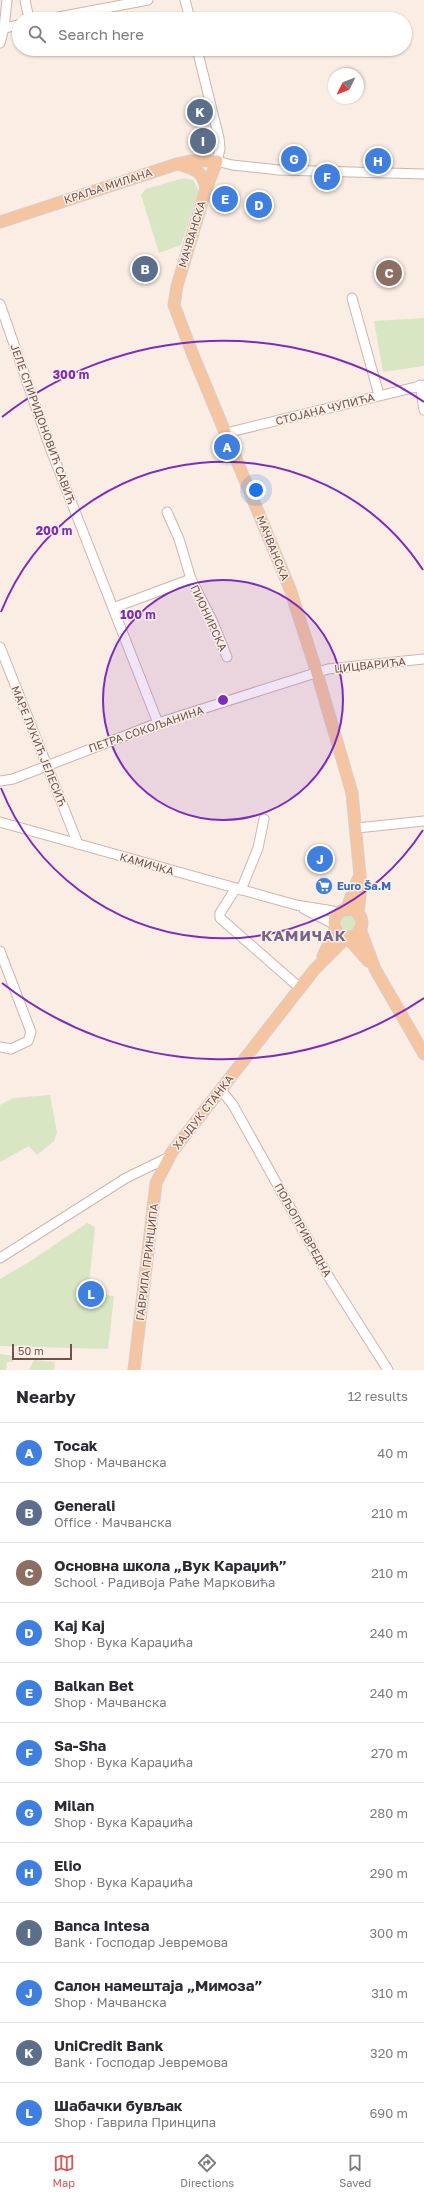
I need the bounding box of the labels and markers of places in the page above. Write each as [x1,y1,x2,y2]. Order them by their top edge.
pin: K [187,97,213,127]
pin: I [190,126,216,156]
pin: G [281,144,307,174]
pin: H [365,146,391,176]
pin: F [314,162,340,192]
pin: E [212,184,238,214]
pin: D [246,190,272,220]
pin: B [132,254,158,284]
pin: C [376,258,402,288]
pin: A [214,432,240,462]
centre of rings [216,693,230,707]
pin: J [307,844,333,874]
supermarket icon: Euro Ša.M [314,876,334,896]
place label: Euro Ša.M [337,879,391,892]
pin: L [78,1279,104,1309]

